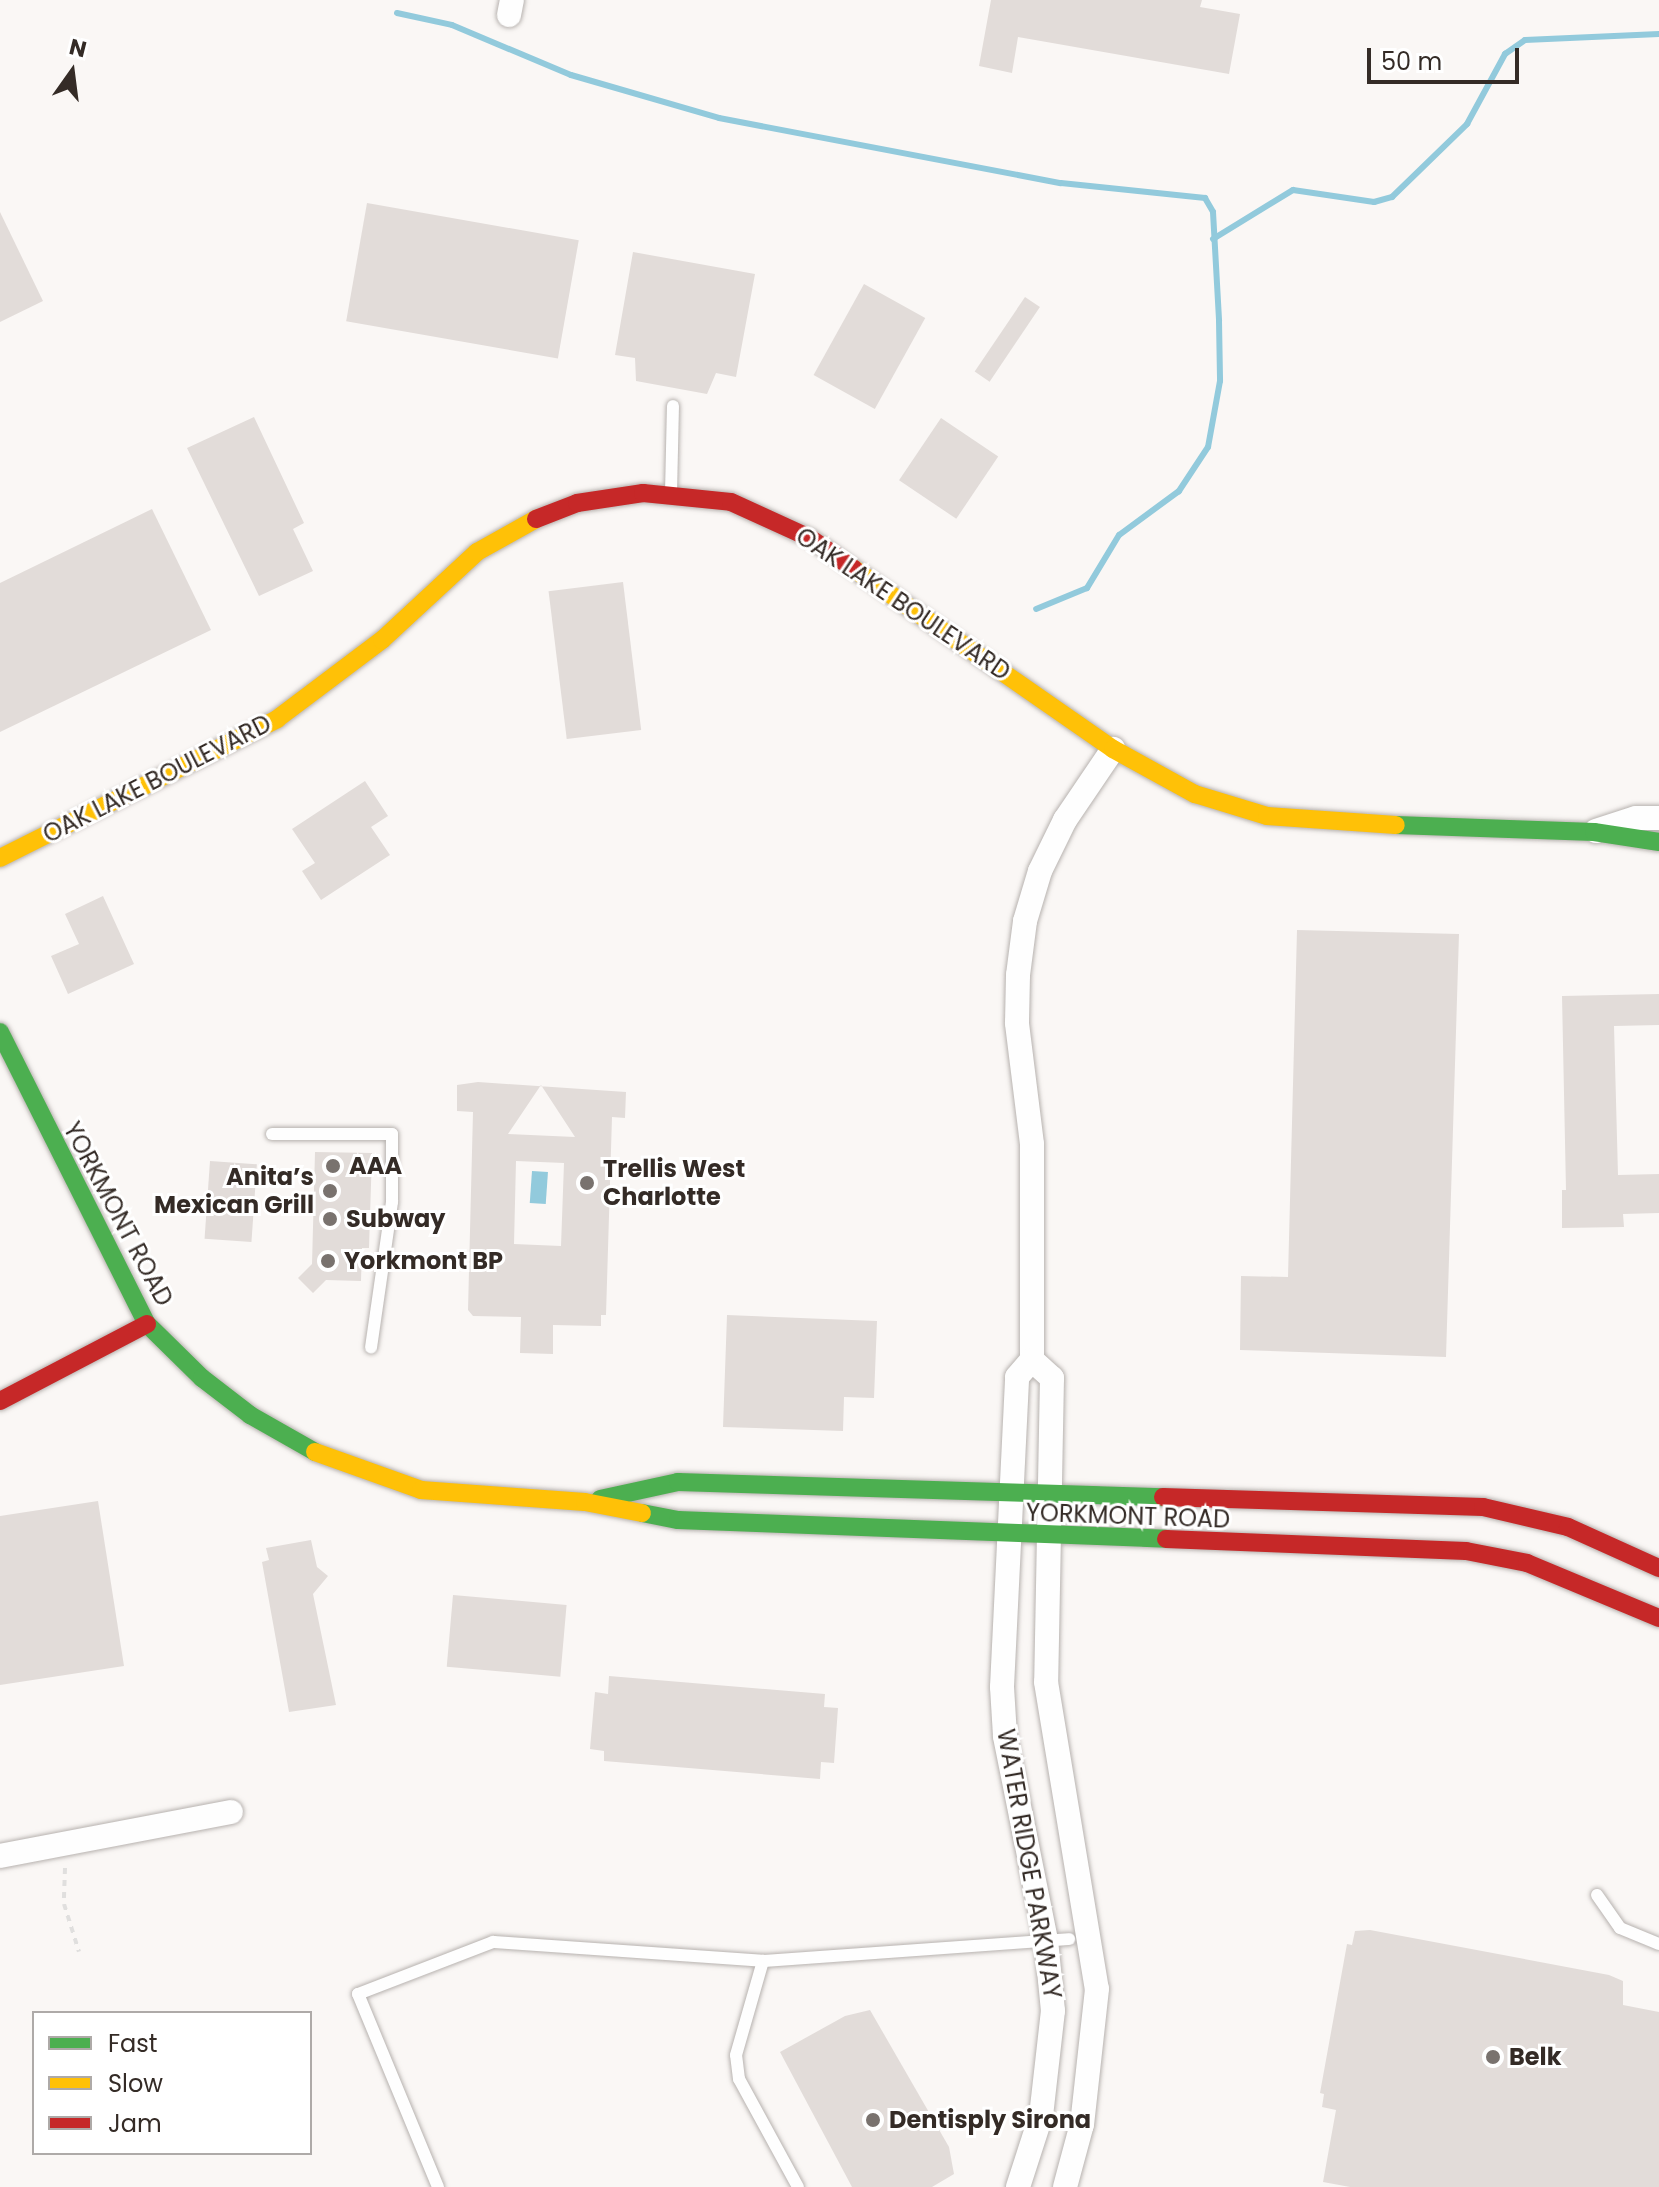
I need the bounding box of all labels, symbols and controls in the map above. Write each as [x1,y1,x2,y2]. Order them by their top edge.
text: N [66,31,90,65]
north arrow [32,32,112,112]
scale bar [1371,32,1523,82]
text: 50 m [1381,45,1442,78]
street label: OAK LAKE BOULEVARD [791,522,1015,686]
street label: OAK LAKE BOULEVARD [38,709,276,849]
street label: YORKMONT ROAD [57,1117,179,1311]
place label: AAA [349,1152,402,1180]
place label: Trellis West Charlotte [603,1155,745,1211]
marker: AAA [324,1157,342,1175]
place label: Anita’s Mexican Grill [154,1163,314,1219]
marker: Trellis West Charlotte [578,1174,596,1192]
marker: Anita’s Mexican Grill [321,1182,339,1200]
place label: Subway [346,1205,445,1233]
marker: Subway [321,1210,339,1228]
place label: Yorkmont BP [344,1247,503,1275]
marker: Yorkmont BP [319,1252,337,1270]
street label: YORKMONT ROAD [1025,1498,1231,1534]
street label: WATER RIDGE PARKWAY [991,1727,1067,2001]
legend [32,2011,312,2155]
text: Fast [108,2027,158,2060]
place label: Belk [1509,2043,1562,2071]
marker: Belk [1484,2048,1502,2066]
text: Slow [108,2067,163,2100]
place label: Dentisply Sirona [889,2106,1091,2134]
text: Jam [108,2107,162,2140]
marker: Dentisply Sirona [864,2111,882,2129]

